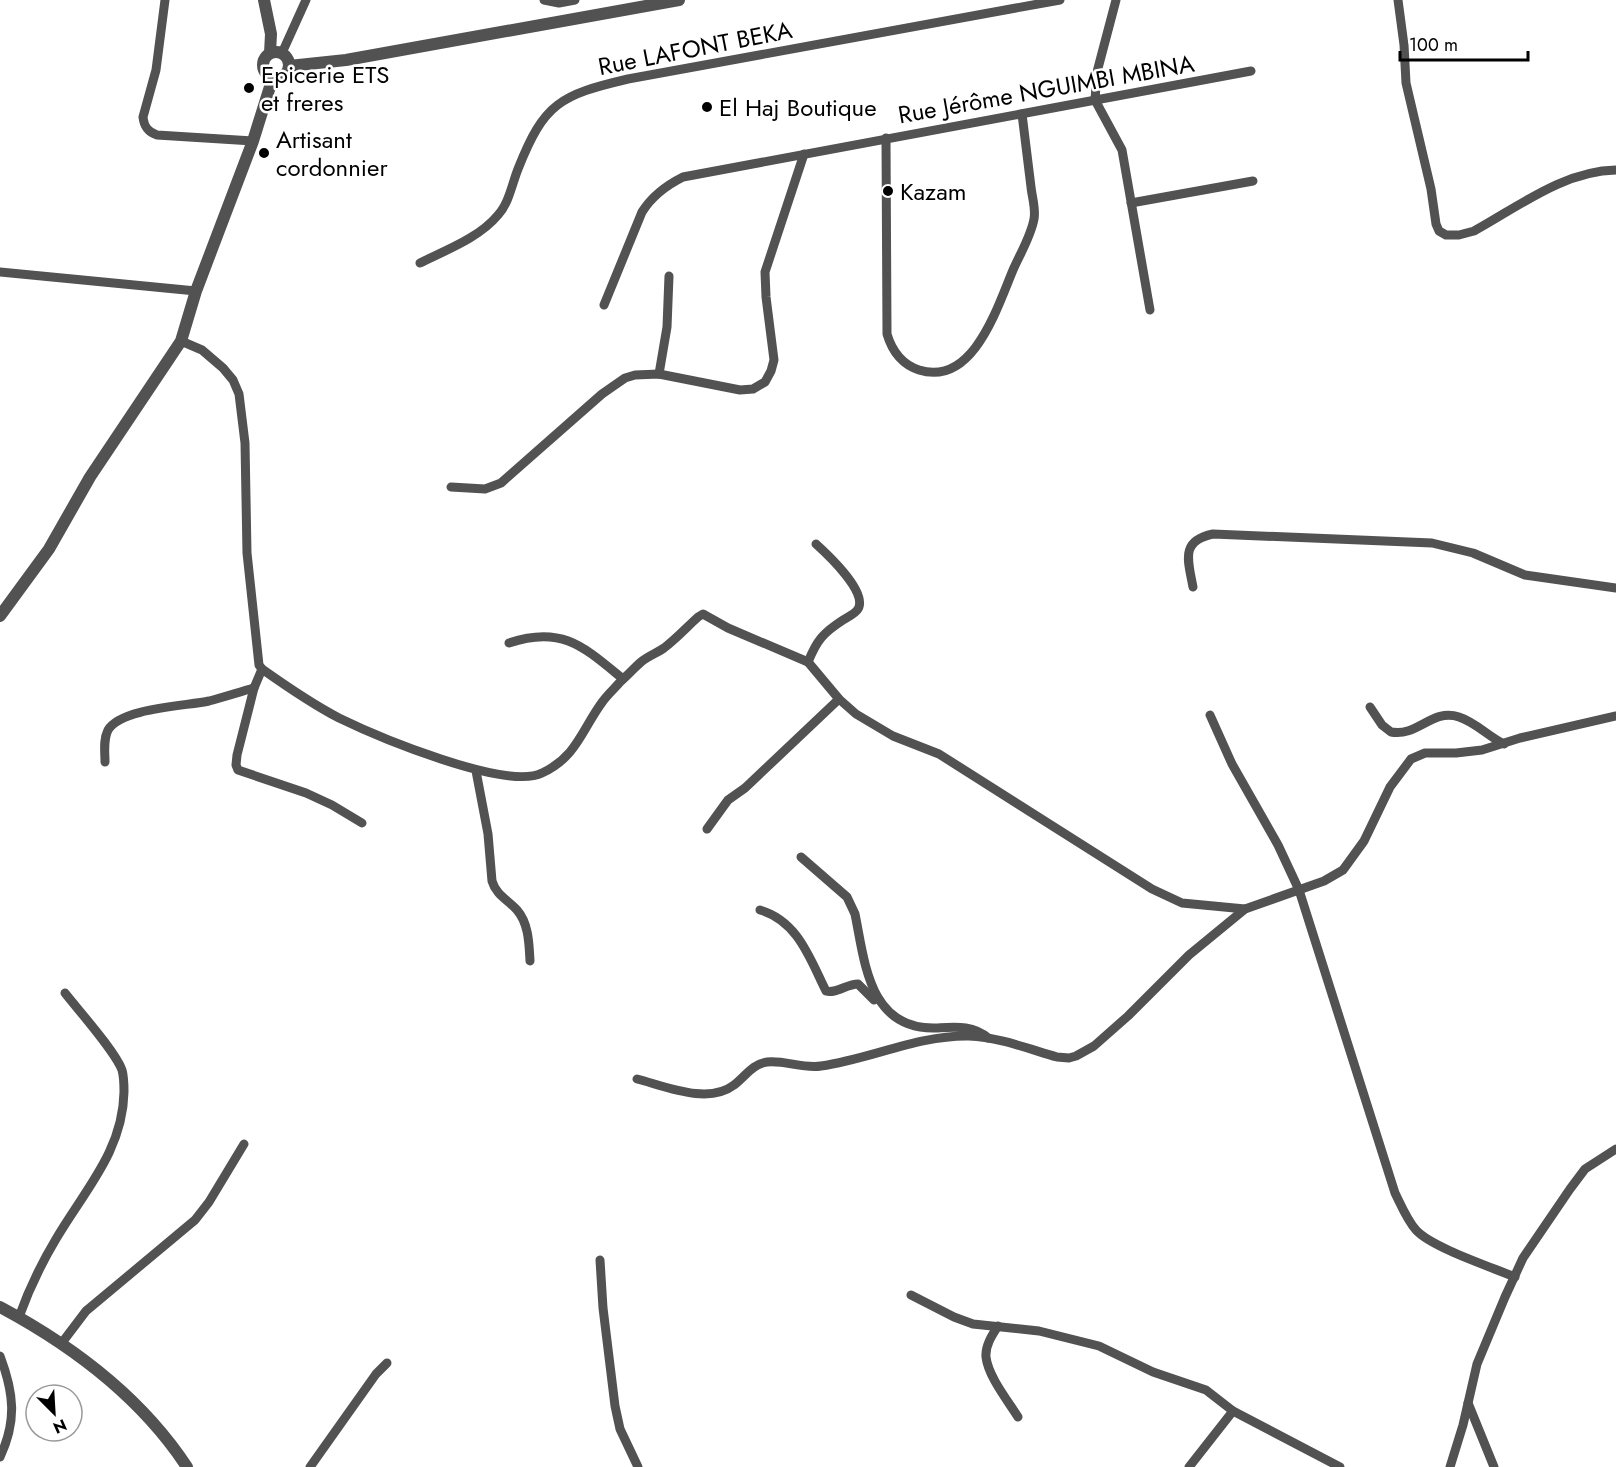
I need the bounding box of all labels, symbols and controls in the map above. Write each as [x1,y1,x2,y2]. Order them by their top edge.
street label: Rue LAFONT BEKA [595,12,795,84]
scale bar [1400,24,1528,62]
text: 100 m [1409,32,1458,58]
street label: Rue Jérôme NGUIMBI MBINA [895,46,1197,132]
place label: Epicerie ETS et freres [261,57,390,120]
marker: Epicerie ETS et freres [242,81,256,95]
place label: El Haj Boutique [719,90,877,125]
marker: El Haj Boutique [700,100,714,114]
place label: Artisant cordonnier [276,122,388,185]
marker: Artisant cordonnier [257,146,271,160]
place label: Kazam [900,174,966,209]
marker: Kazam [881,184,895,198]
north arrow [24,1383,84,1443]
text: N [49,1413,70,1439]

